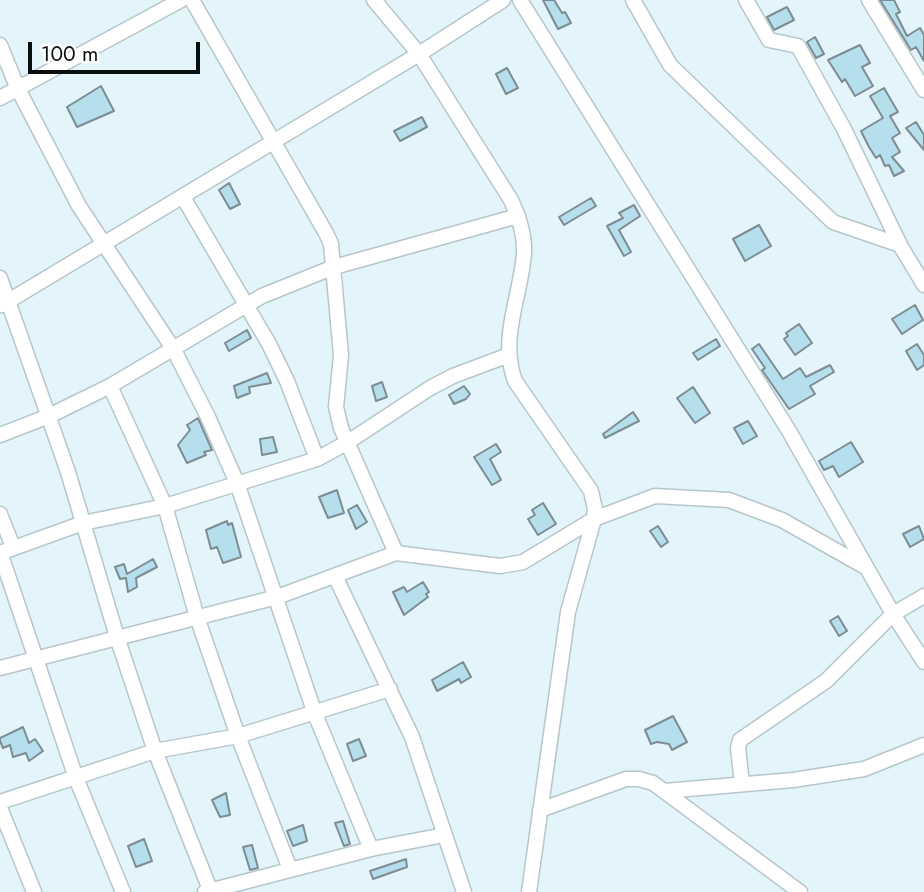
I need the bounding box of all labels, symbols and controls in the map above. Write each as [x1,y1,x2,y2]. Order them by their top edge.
scale bar [32,28,203,72]
text: 100 m [41,39,98,69]

